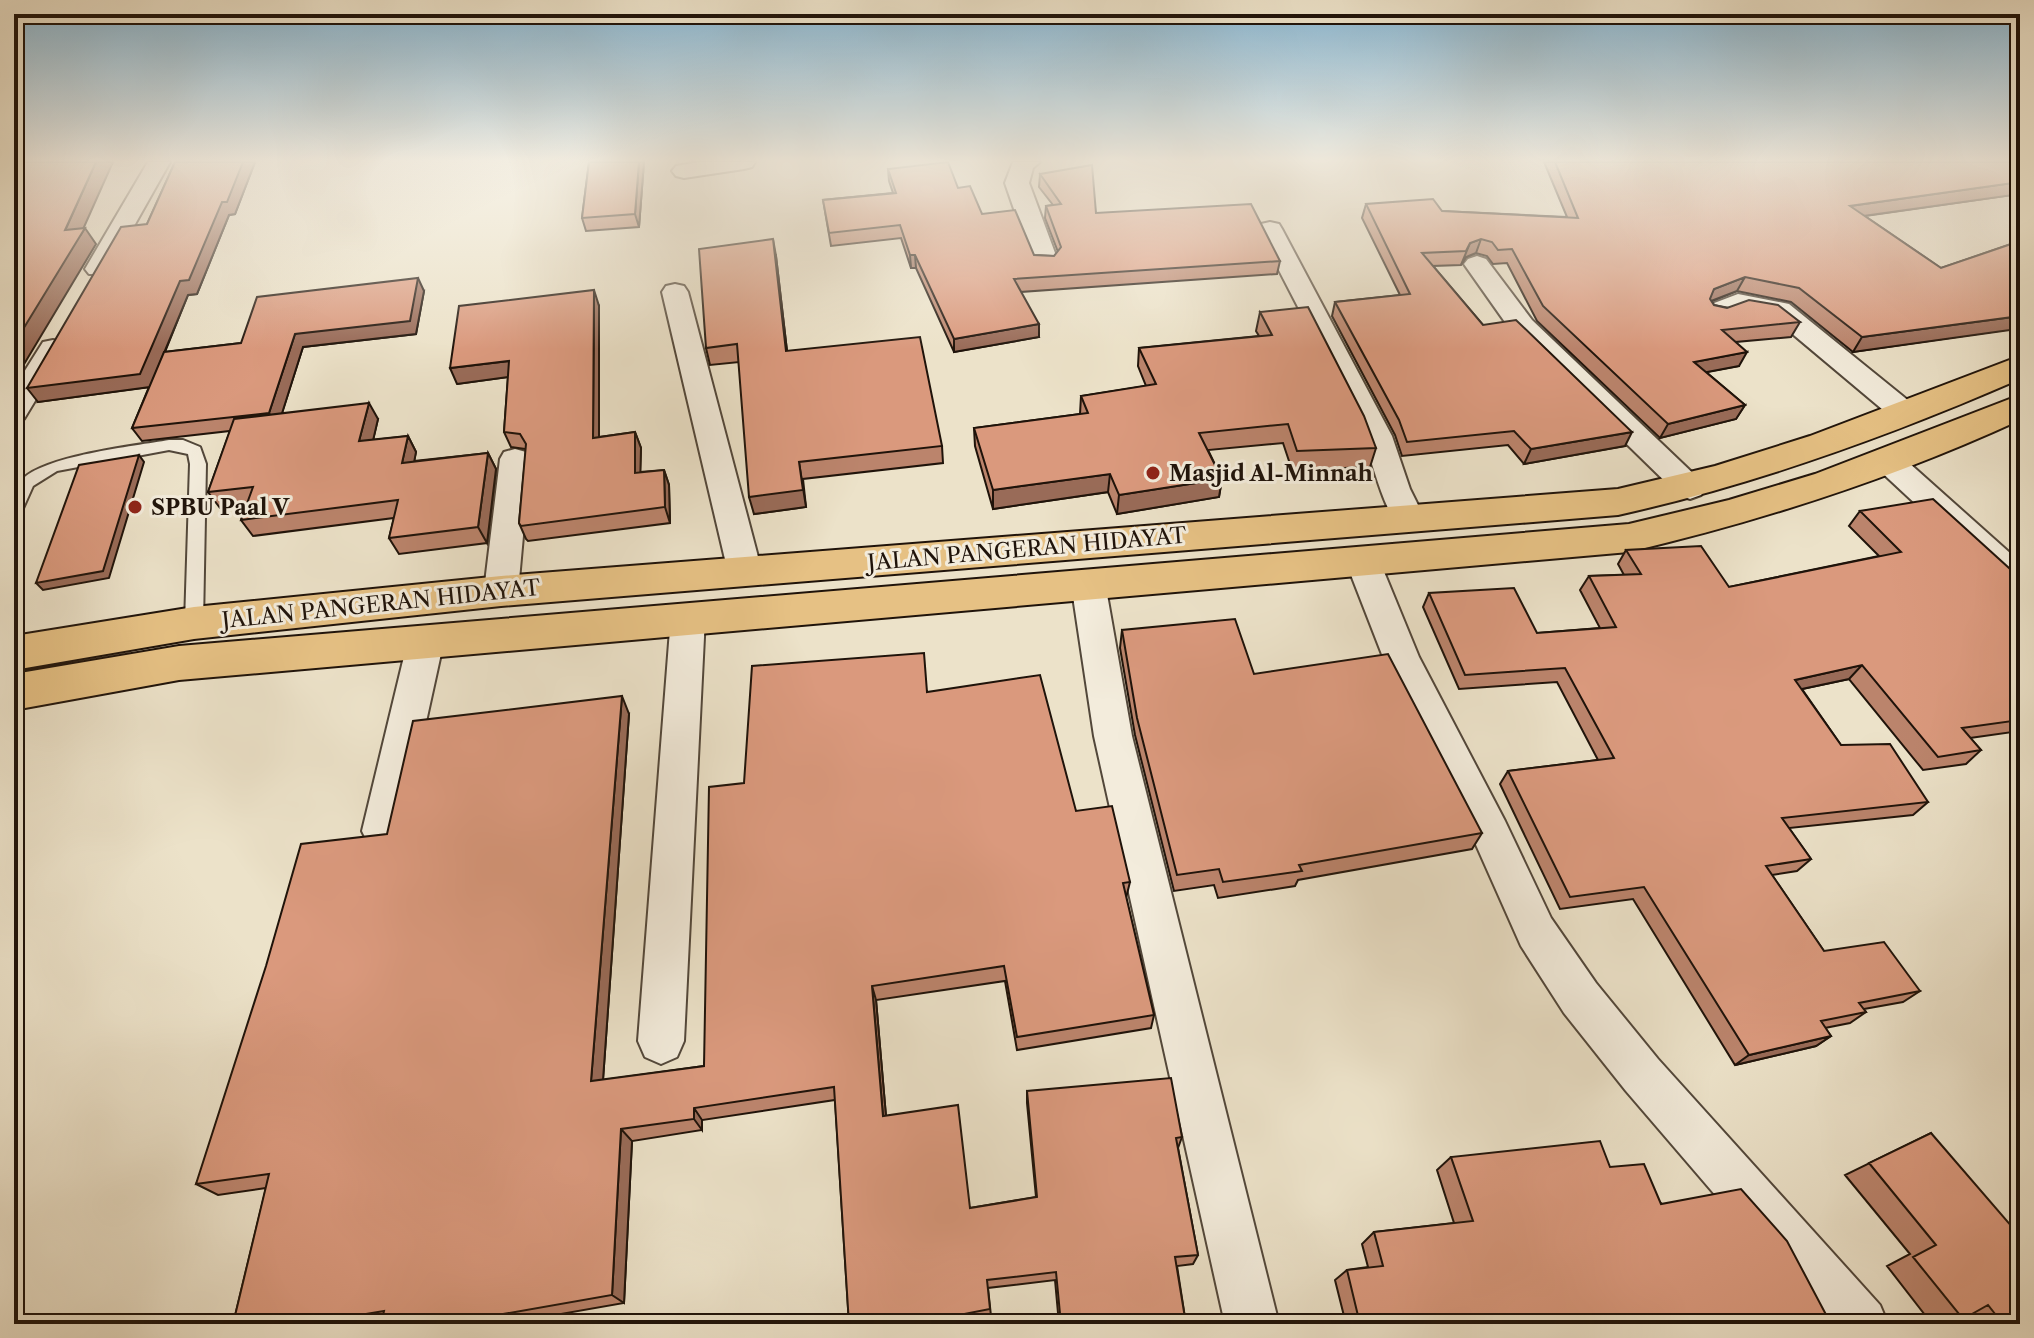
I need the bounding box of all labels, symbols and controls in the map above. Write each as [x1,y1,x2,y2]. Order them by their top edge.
place label: Masjid Al-Minnah [1169,460,1373,487]
marker: Masjid Al-Minnah [1144,464,1162,482]
place label: SPBU Paal V [151,494,290,521]
marker: SPBU Paal V [126,498,144,516]
street label: JALAN PANGERAN HIDAYAT [864,522,1188,577]
street label: JALAN PANGERAN HIDAYAT [218,574,542,634]

